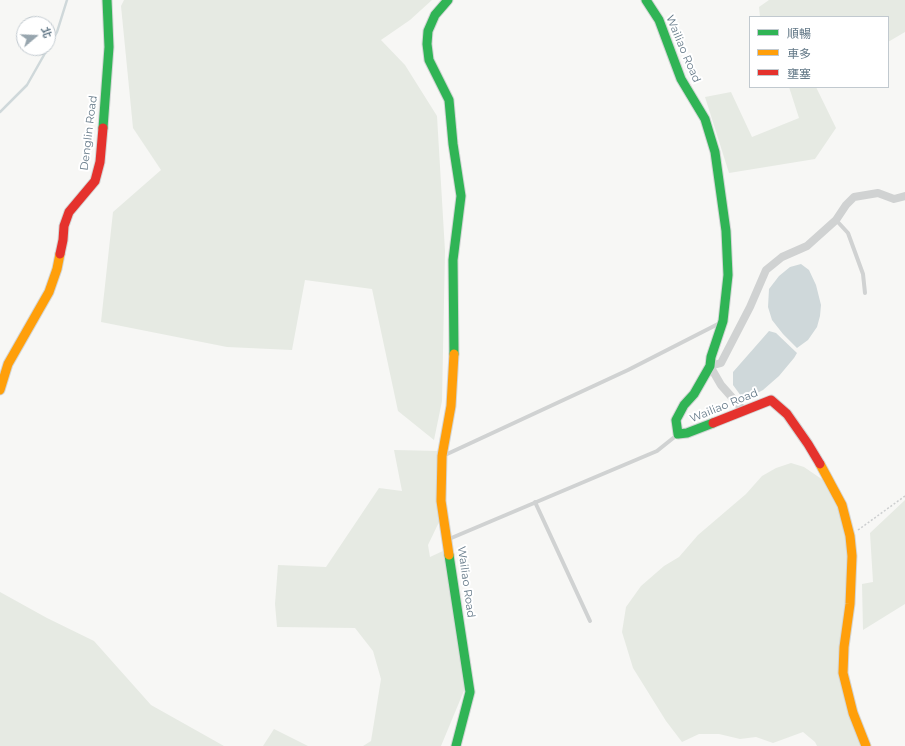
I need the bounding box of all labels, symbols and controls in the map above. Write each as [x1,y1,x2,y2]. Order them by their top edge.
street label: Wailiao Road [663,13,703,85]
north arrow [16,16,56,56]
legend [749,16,889,88]
text: 北 [38,25,55,40]
text: 順暢 [787,26,811,41]
text: 車多 [787,46,811,61]
text: 壅塞 [787,66,811,81]
street label: Denglin Road [78,95,100,171]
street label: Wailiao Road [688,386,760,426]
street label: Wailiao Road [454,545,478,619]

